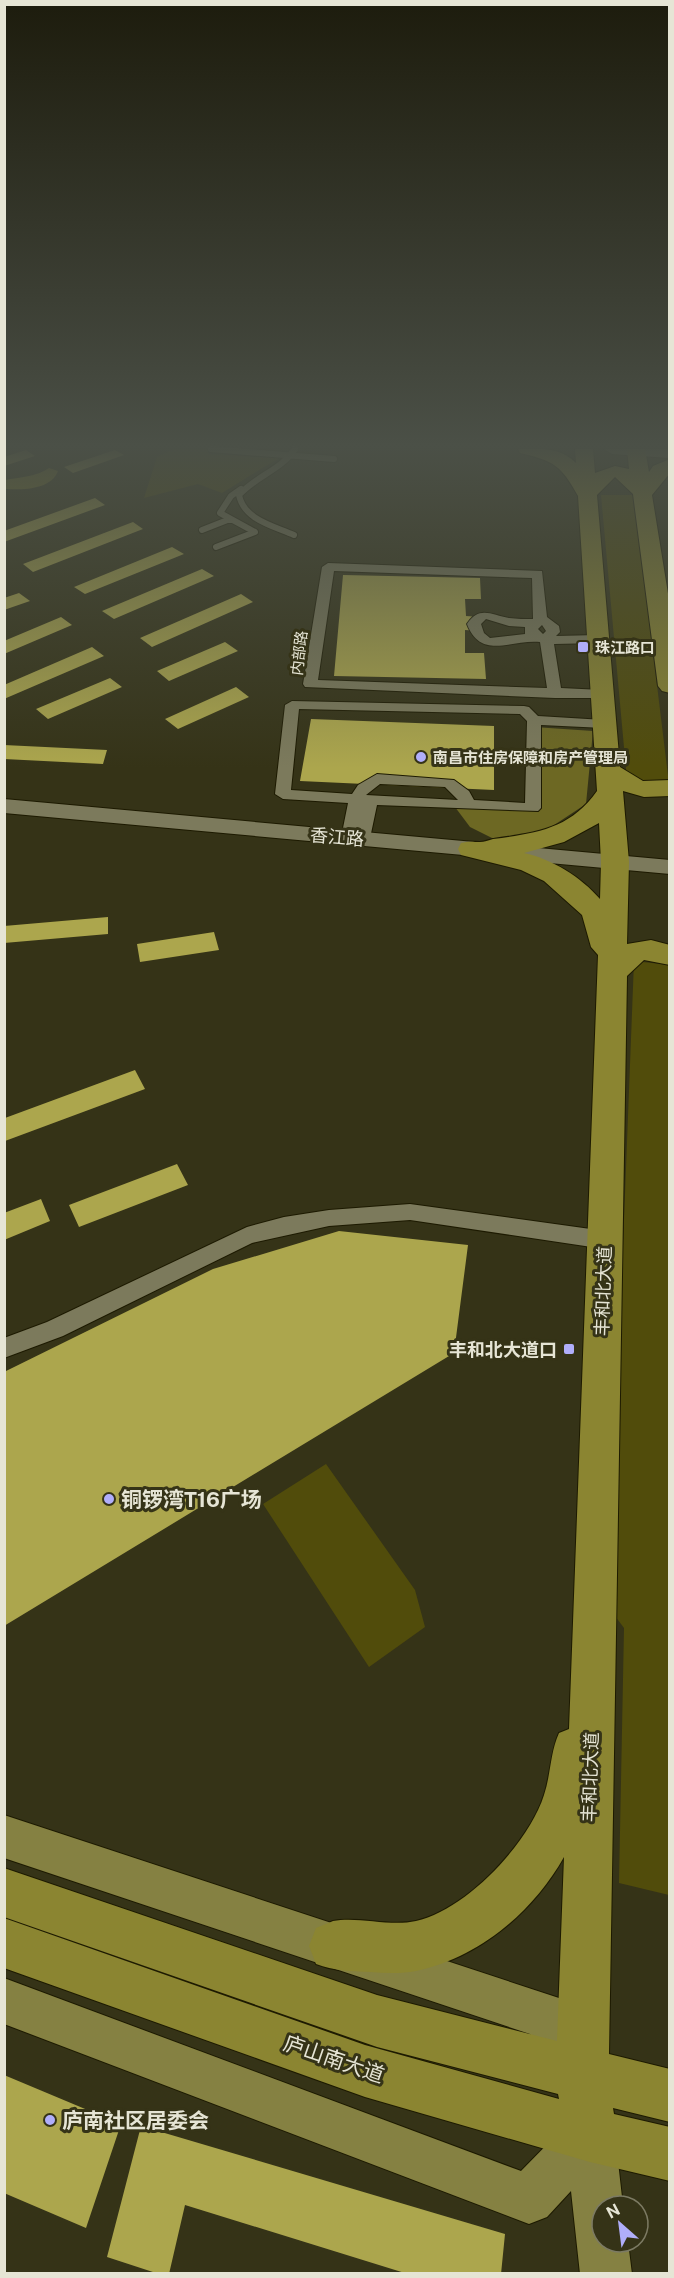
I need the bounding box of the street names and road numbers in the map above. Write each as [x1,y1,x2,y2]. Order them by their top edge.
street label: 内部路 [288,630,310,676]
street label: 香江路 [309,824,365,850]
street label: 丰和北大道 [591,1246,615,1336]
street label: 丰和北大道 [578,1732,602,1822]
street label: 庐山南大道 [280,2030,388,2088]

